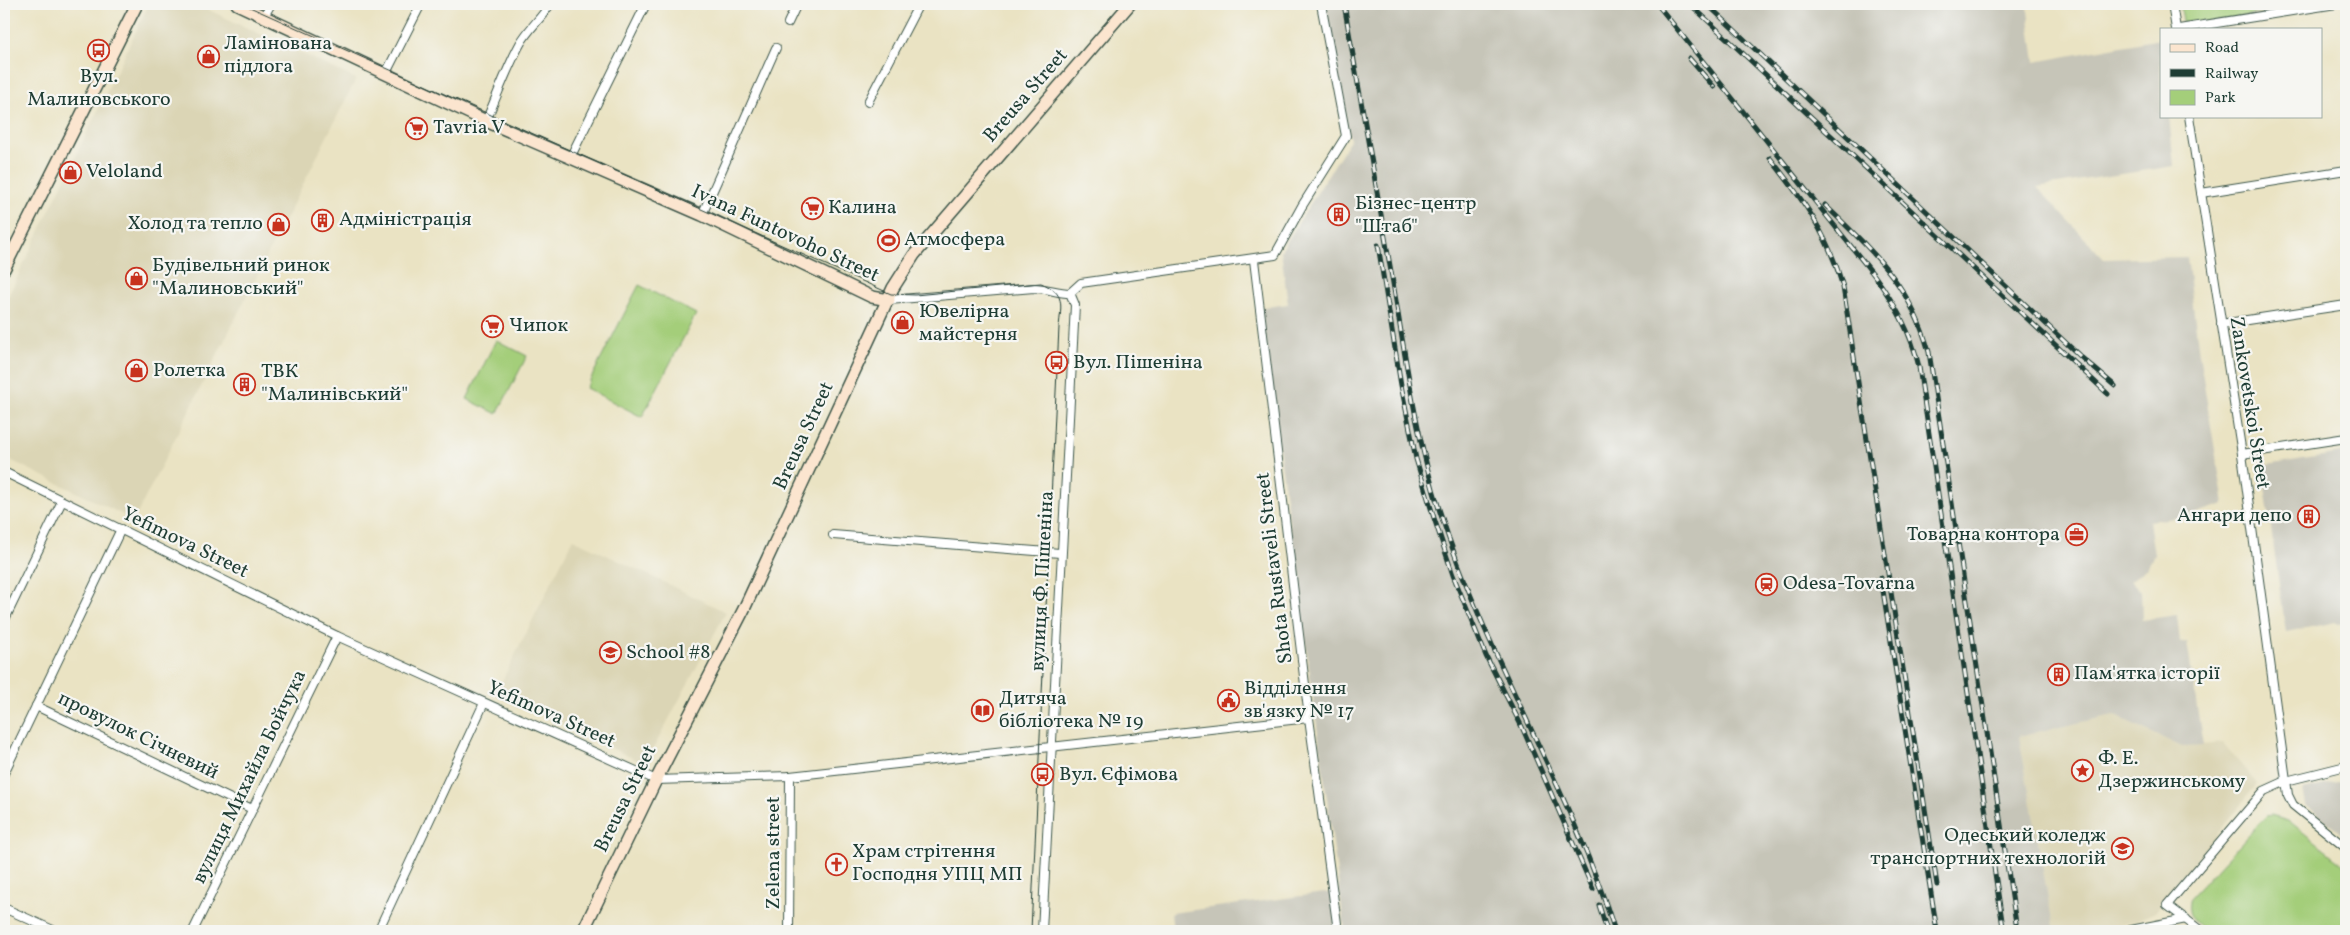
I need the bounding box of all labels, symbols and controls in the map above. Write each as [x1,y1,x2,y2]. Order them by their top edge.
legend [2160,28,2322,118]
place label: Ламінована підлога [224,30,332,81]
text: Road [2205,38,2239,59]
bus stop icon: Вул. Малиновського [87,39,111,63]
street label: Breusa Street [977,43,1075,149]
shop icon: Ламінована підлога [196,44,220,68]
place label: Вул. Малиновського [27,63,171,114]
text: Railway [2205,64,2258,85]
text: Park [2205,88,2236,109]
place label: Tavria V [433,114,505,142]
supermarket icon: Tavria V [405,116,429,140]
place label: Veloland [86,158,163,186]
shop icon: Veloland [58,160,82,184]
street label: Ivana Funtovoho Street [686,178,884,290]
place label: Бізнес-центр "Штаб" [1355,190,1476,241]
place label: Калина [828,194,897,222]
supermarket icon: Калина [800,196,824,220]
building icon: Бізнес-центр "Штаб" [1327,203,1351,227]
place label: Адміністрація [339,206,472,234]
building icon: Адміністрація [311,208,335,232]
place label: Холод та тепло [127,210,263,238]
shop icon: Холод та тепло [267,212,291,236]
place label: Атмосфера [904,226,1005,254]
sports icon: Атмосфера [876,228,900,252]
place label: Будівельний ринок "Малиновський" [152,252,330,303]
shop icon: Будівельний ринок "Малиновський" [124,266,148,290]
place label: Ювелірна майстерня [919,298,1017,349]
shop icon: Ювелірна майстерня [891,311,915,335]
place label: Чипок [509,312,568,340]
supermarket icon: Чипок [481,314,505,338]
street label: Zankovetskoi Street [2222,315,2276,491]
place label: Вул. Пішеніна [1073,349,1203,377]
bus stop icon: Вул. Пішеніна [1045,351,1069,375]
place label: Ролетка [153,357,226,385]
place label: ТВК "Малинівський" [261,358,408,409]
shop icon: Ролетка [125,359,149,383]
building icon: ТВК "Малинівський" [233,372,257,396]
street label: Breusa Street [767,377,841,495]
street label: Shota Rustaveli Street [1249,471,1301,665]
street label: вулиця Ф. Пішеніна [1024,490,1062,672]
street label: Yefimova Street [117,500,253,586]
place label: Ангари депо [2177,502,2292,530]
building icon: Ангари депо [2296,504,2320,528]
place label: Товарна контора [1907,521,2060,549]
office icon: Товарна контора [2064,523,2088,547]
place label: Odesa-Tovarna [1783,570,1915,598]
station icon: Odesa-Tovarna [1755,572,1779,596]
place label: School #8 [626,639,710,667]
school or university icon: School #8 [598,641,622,665]
place label: Пам'ятка історії [2074,660,2220,688]
building icon: Пам'ятка історії [2046,662,2070,686]
street label: вулиця Михайла Бойчука [186,665,314,889]
street label: Yefimova Street [482,674,620,756]
place label: Відділення зв'язку № 17 [1244,675,1354,726]
street label: провулок Січневий [53,685,223,787]
place label: Дитяча бібліотека № 19 [999,685,1143,736]
public building icon: Відділення зв'язку № 17 [1216,689,1240,713]
library icon: Дитяча бібліотека № 19 [971,699,995,723]
street label: Breusa Street [588,740,664,858]
place label: Ф. Е. Дзержинському [2098,745,2246,796]
place icon: Ф. Е. Дзержинському [2070,759,2094,783]
place label: Вул. Єфімова [1059,761,1178,789]
bus stop icon: Вул. Єфімова [1031,763,1055,787]
street label: Zelena street [760,796,788,910]
place label: Одеський коледж транспортних технологій [1870,822,2106,873]
school or university icon: Одеський коледж транспортних технологій [2110,836,2134,860]
place label: Храм стрітення Господня УПЦ МП [852,838,1023,889]
church icon: Храм стрітення Господня УПЦ МП [824,852,848,876]

